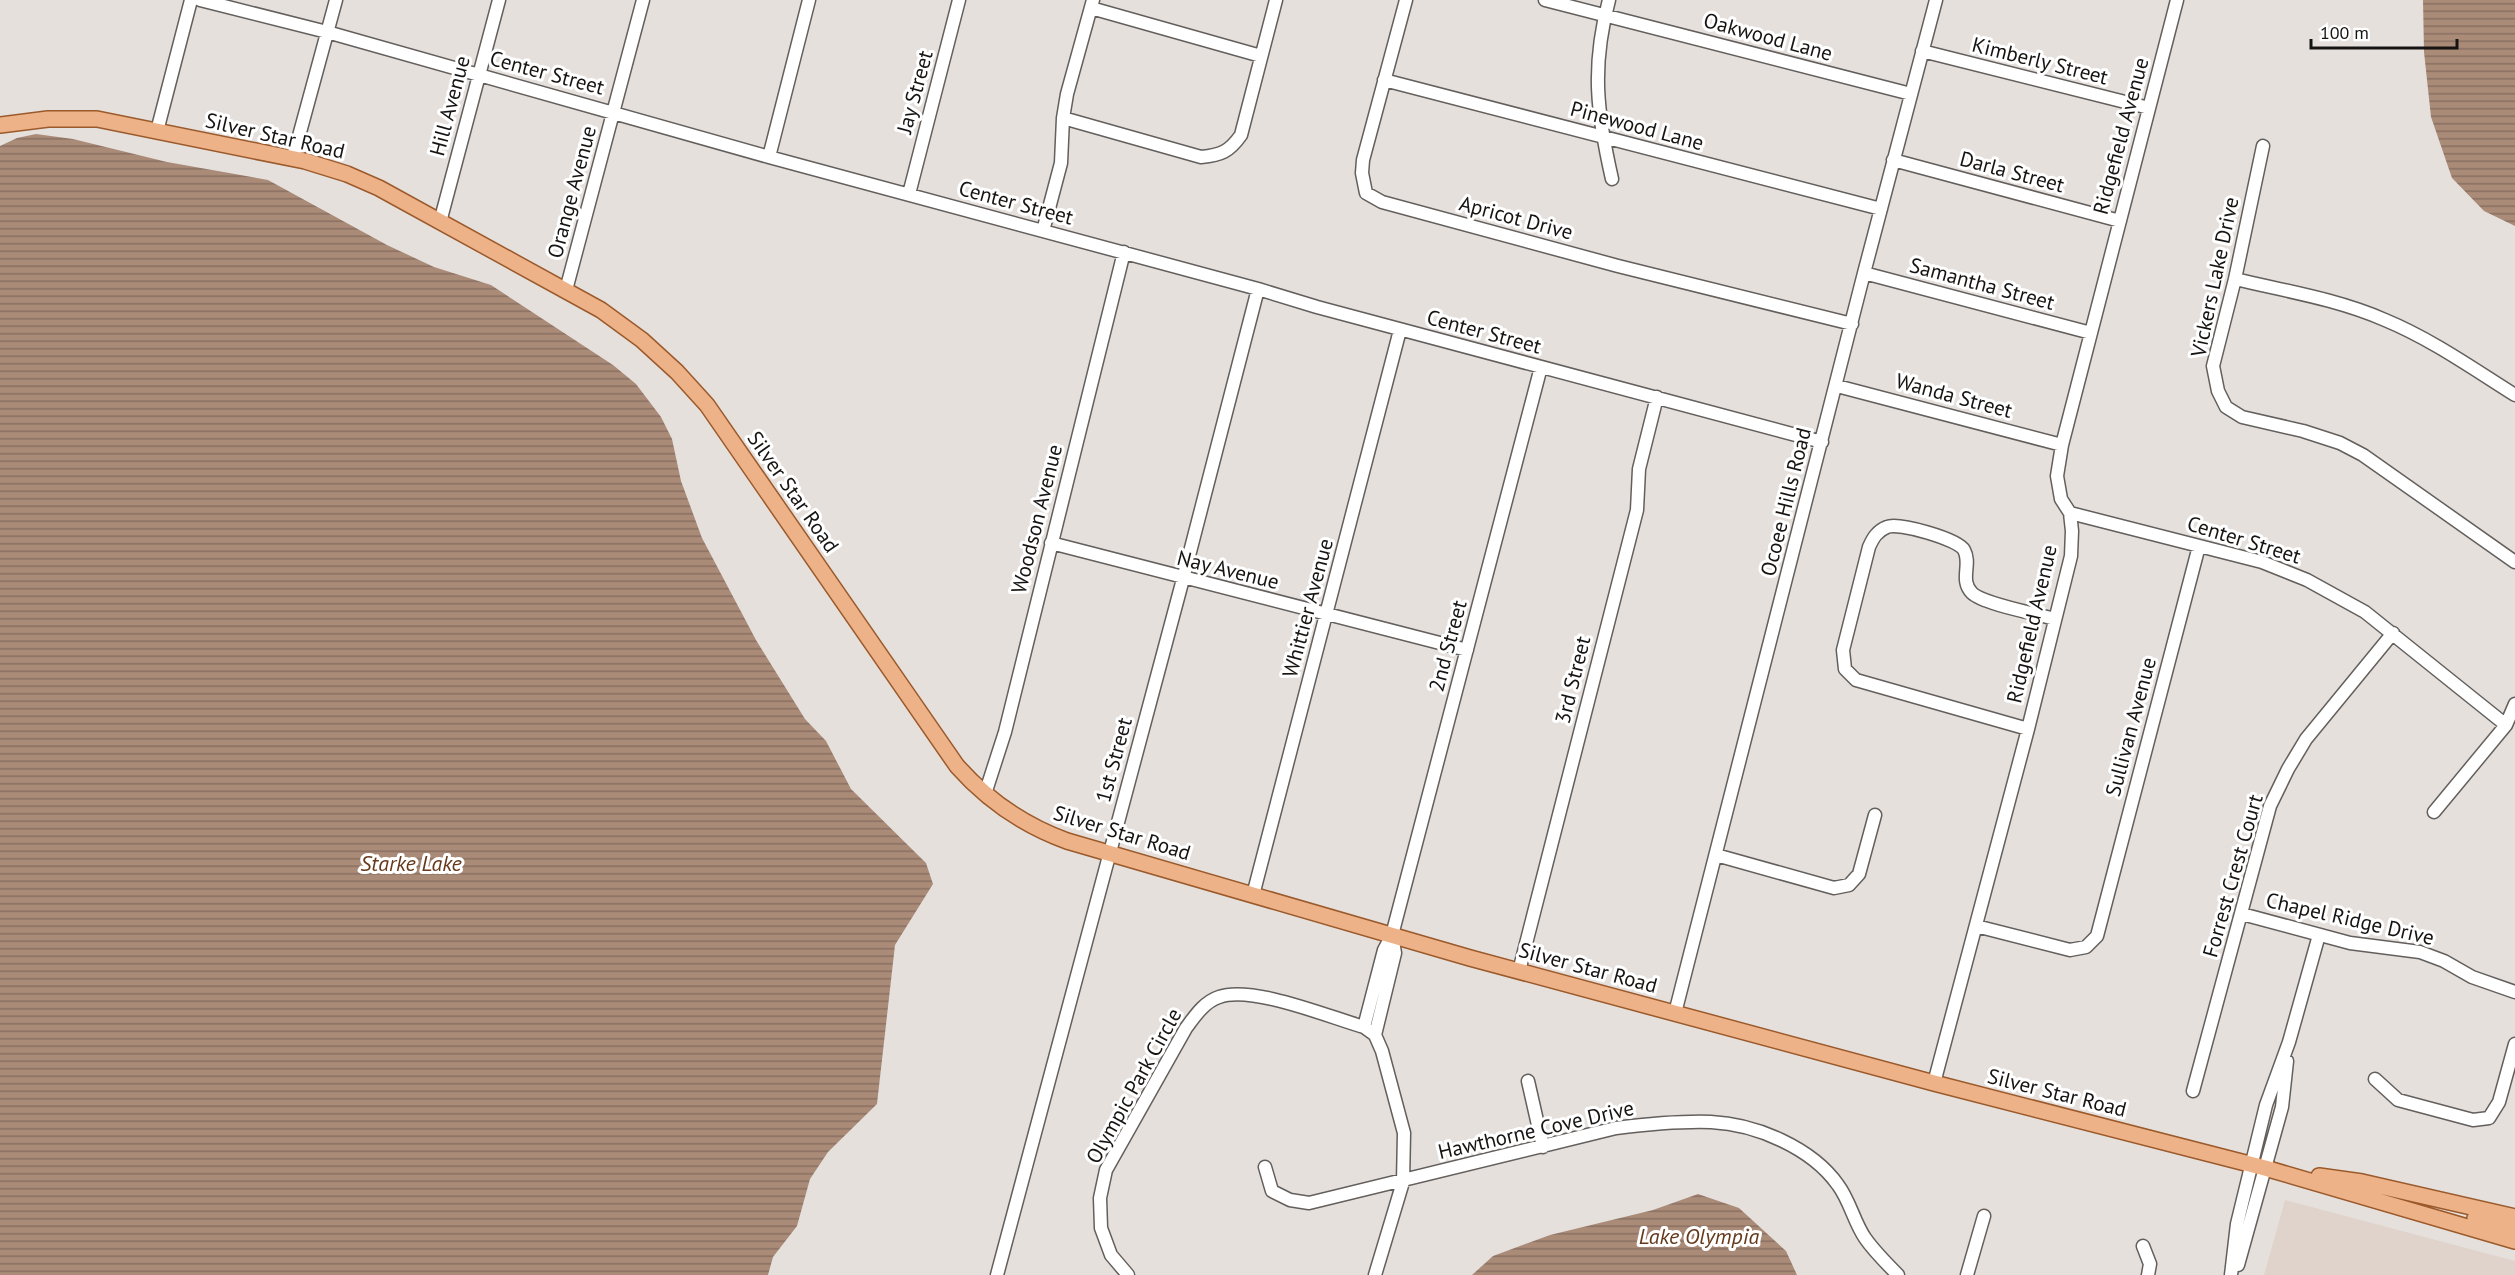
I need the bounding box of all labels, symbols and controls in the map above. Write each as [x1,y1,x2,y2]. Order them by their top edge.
street label: Oakwood Lane [1701,6,1836,67]
scale bar [2311,12,2456,50]
text: 100 m [2320,21,2369,44]
street label: Kimberly Street [1969,31,2111,90]
street label: Center Street [487,44,607,101]
street label: Jay Street [890,47,939,137]
street label: Hill Avenue [423,53,476,159]
street label: Ridgefield Avenue [2087,54,2154,217]
street label: Pinewood Lane [1568,95,1707,156]
street label: Silver Star Road [203,106,347,165]
street label: Orange Avenue [541,123,602,261]
street label: Darla Street [1957,145,2067,198]
street label: Center Street [956,174,1076,231]
street label: Apricot Drive [1456,189,1576,246]
street label: Vickers Lake Drive [2184,194,2245,360]
street label: Samantha Street [1907,251,2057,316]
street label: Center Street [1424,303,1544,360]
street label: Wanda Street [1893,367,2015,424]
street label: Ocoee Hills Road [1754,425,1817,579]
street label: Silver Star Road [742,426,845,558]
street label: Woodson Avenue [1005,442,1068,596]
street label: Center Street [2184,509,2304,570]
street label: Whittier Avenue [1276,535,1339,680]
street label: Ridgefield Avenue [2000,542,2063,706]
street label: Nay Avenue [1174,544,1282,595]
street label: 2nd Street [1422,597,1473,695]
street label: 3rd Street [1549,633,1596,726]
street label: Sullivan Avenue [2099,654,2162,799]
street label: 1st Street [1089,715,1138,805]
street label: Forrest Crest Court [2196,791,2269,961]
street label: Silver Star Road [1050,799,1194,866]
water label: Starke Lake [360,849,463,877]
street label: Chapel Ridge Drive [2263,886,2437,951]
street label: Silver Star Road [1516,936,1660,999]
street label: Olympic Park Circle [1080,1003,1187,1168]
street label: Silver Star Road [1985,1062,2129,1123]
street label: Hawthorne Cove Drive [1435,1094,1636,1165]
water label: Lake Olympia [1639,1222,1759,1250]

